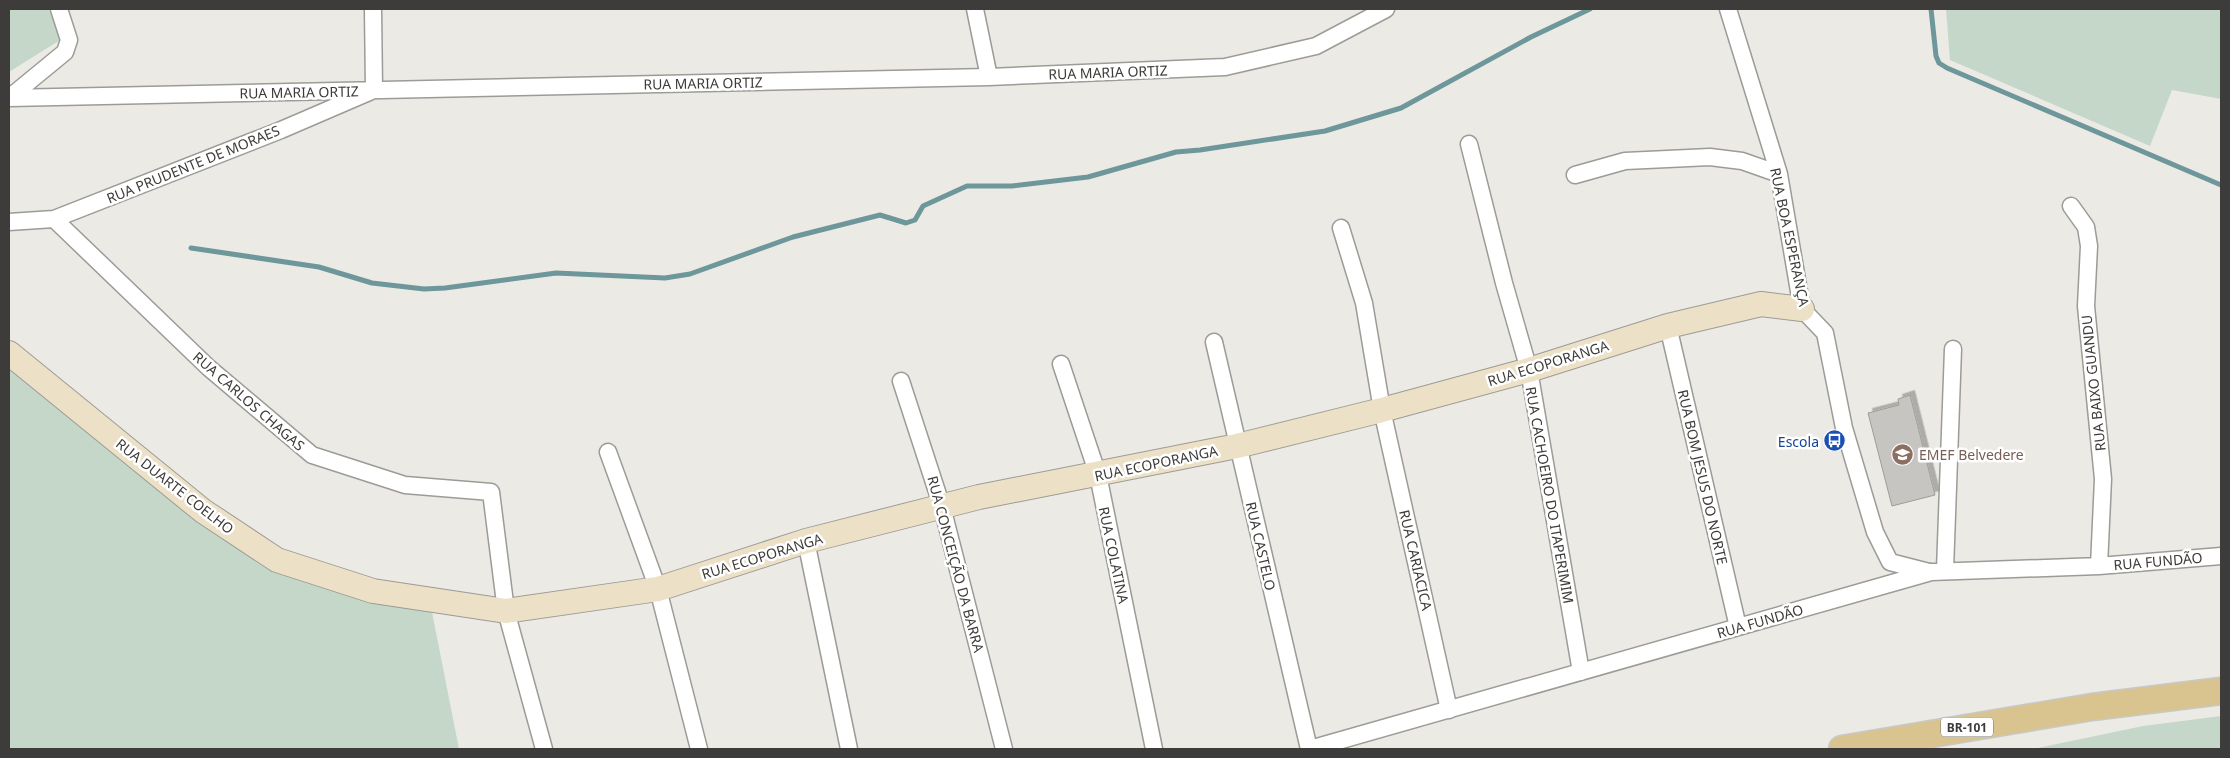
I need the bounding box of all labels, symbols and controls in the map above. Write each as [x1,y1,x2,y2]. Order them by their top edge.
street label: RUA MARIA ORTIZ [1048,60,1168,84]
street label: RUA MARIA ORTIZ [643,72,763,94]
street label: RUA MARIA ORTIZ [239,81,359,103]
street label: RUA PRUDENTE DE MORAES [104,120,283,207]
street label: RUA BOA ESPERANÇA [1766,166,1814,308]
street label: RUA BAIXO GUANDU [2076,314,2110,452]
street label: RUA ECOPORANGA [1485,336,1611,390]
street label: RUA CARLOS CHAGAS [189,347,309,455]
street label: RUA CACHOEIRO DO ITAPERIMIM [1522,385,1578,605]
street label: RUA BOM JESUS DO NORTE [1674,388,1732,566]
bus stop icon: Escola [1823,429,1847,453]
place label: Escola [1778,432,1819,451]
street label: RUA DUARTE COELHO [112,434,238,538]
street label: RUA ECOPORANGA [1093,441,1219,485]
school or university icon: EMEF Belvedere [1891,442,1915,466]
place label: EMEF Belvedere [1919,445,2024,464]
street label: RUA CONCEIÇÃO DA BARRA [923,474,989,654]
street label: RUA CASTELO [1242,500,1280,592]
street label: RUA COLATINA [1094,505,1134,605]
street label: RUA CARIACICA [1395,508,1437,612]
street label: RUA ECOPORANGA [699,529,825,583]
street label: RUA FUNDÃO [2113,548,2203,574]
street label: RUA FUNDÃO [1715,600,1805,642]
road number: BR-101 [1941,718,1993,736]

